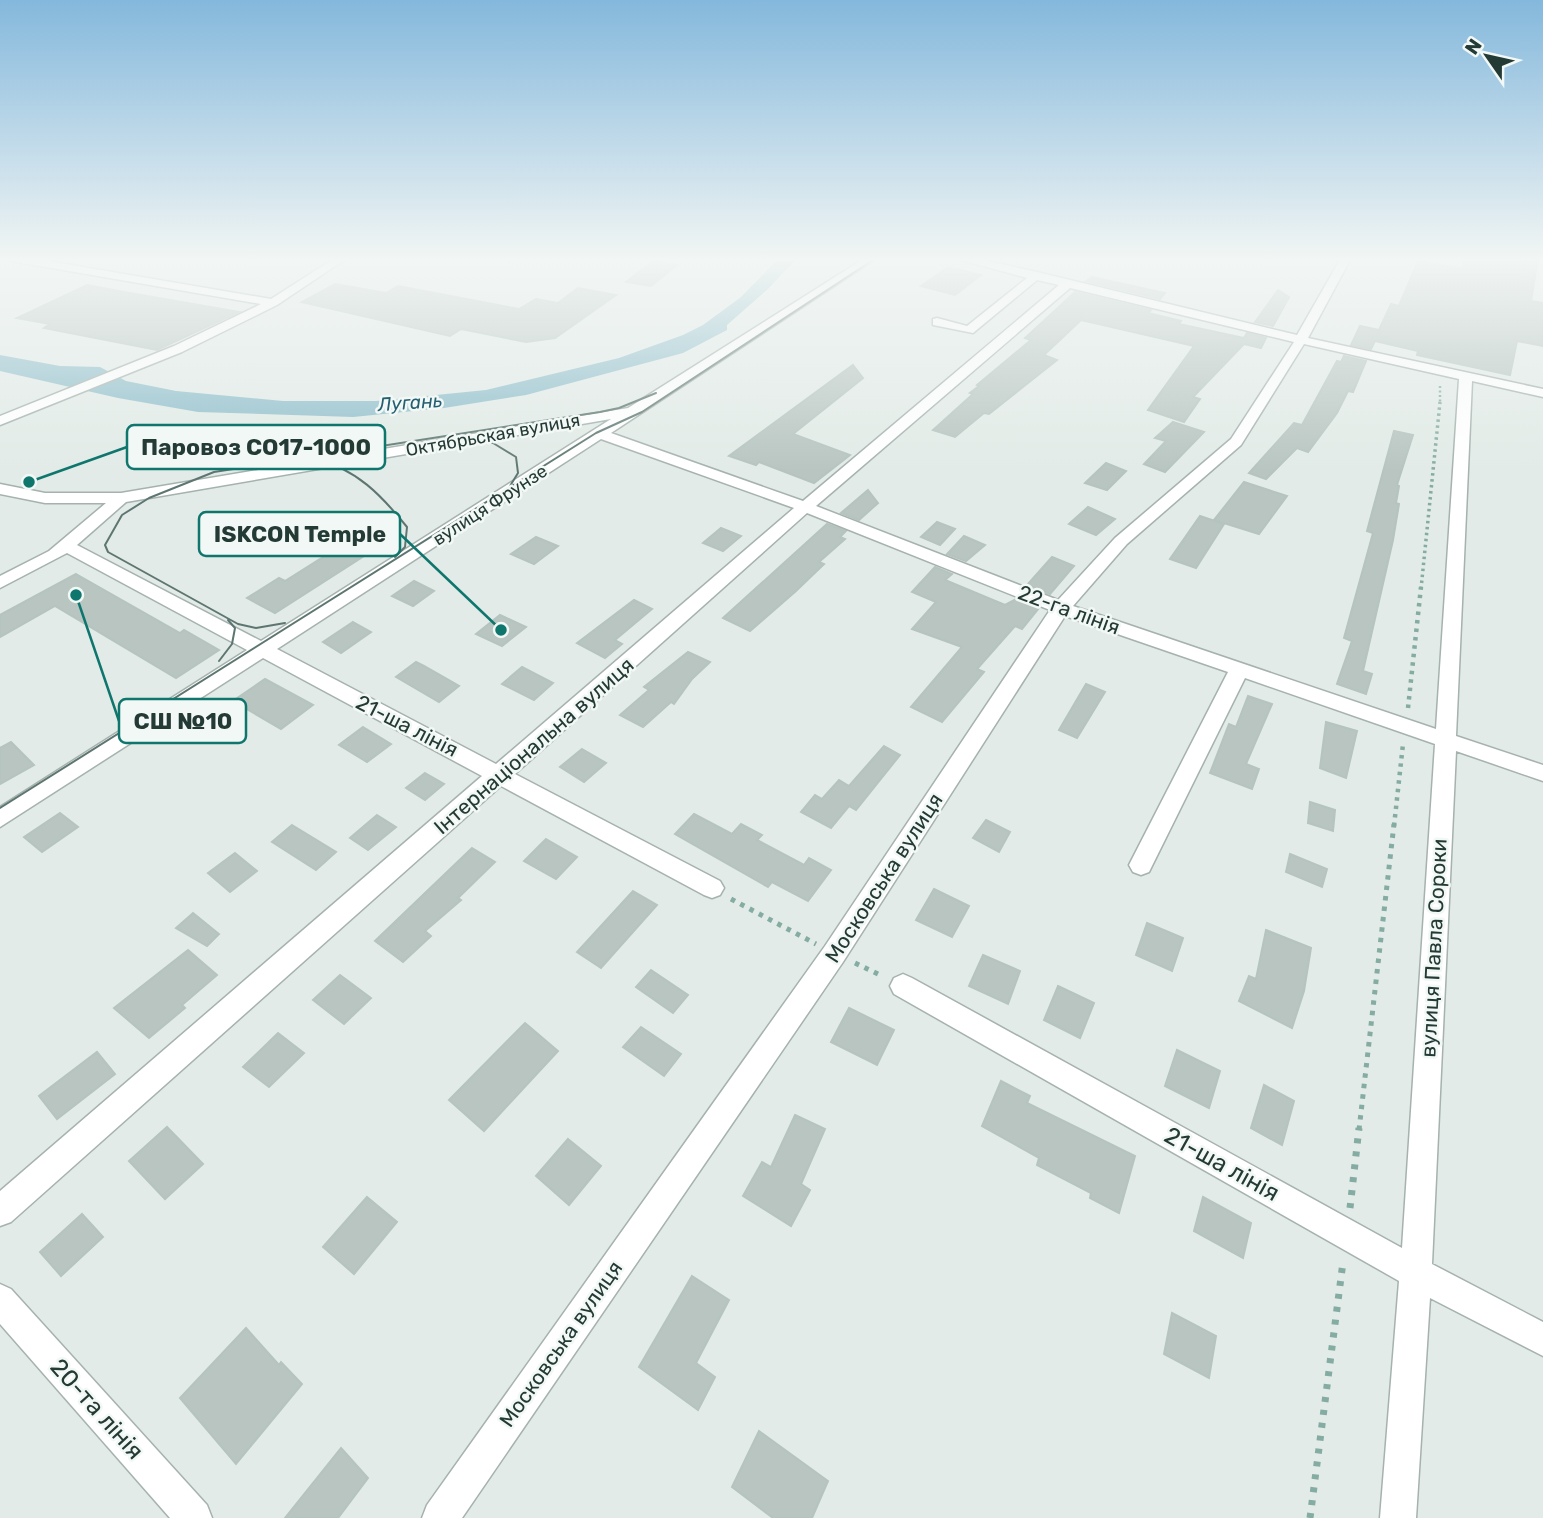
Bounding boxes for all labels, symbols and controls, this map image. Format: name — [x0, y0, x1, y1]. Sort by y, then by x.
north arrow — [1452, 21, 1522, 91]
text: N — [1460, 35, 1487, 59]
water label: Лугань — [376, 389, 443, 416]
street label: Октябрьская вулиця — [404, 409, 582, 461]
callout: Паровоз СО17-1000 — [127, 425, 385, 469]
text: Паровоз СО17-1000 — [141, 433, 371, 461]
street label: вулиця Фрунзе — [429, 460, 551, 550]
callout: ISKCON Temple — [199, 512, 400, 556]
text: ISKCON Temple — [214, 520, 386, 548]
street label: 22-га лінія — [1015, 580, 1124, 640]
street label: Інтернаціональна вулиця — [429, 652, 639, 839]
street label: 21-ша лінія — [352, 689, 462, 762]
callout: СШ №10 — [119, 699, 246, 743]
text: СШ №10 — [134, 707, 232, 735]
street label: Московська вулиця — [819, 788, 948, 967]
street label: вулиця Павла Сороки — [1415, 838, 1452, 1058]
street label: 21-ша лінія — [1160, 1121, 1284, 1207]
street label: Московська вулиця — [494, 1256, 627, 1432]
street label: 20-та лінія — [45, 1353, 149, 1465]

